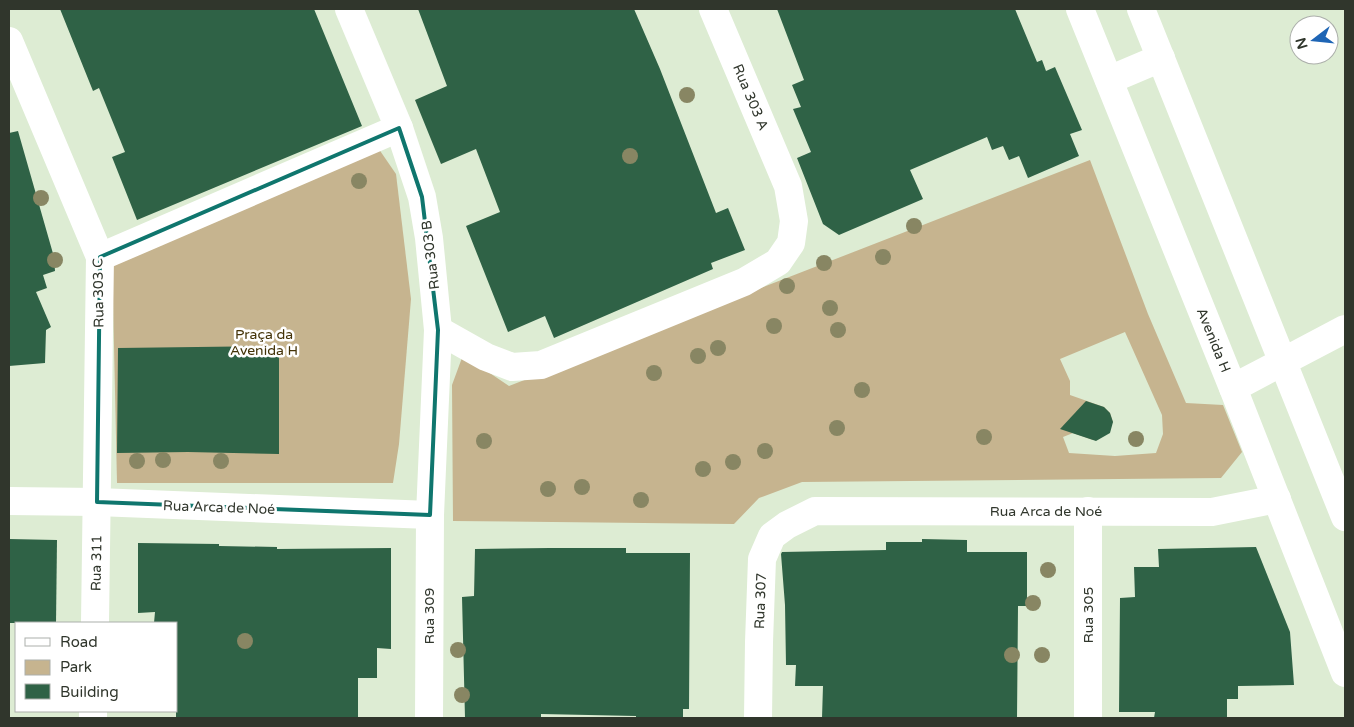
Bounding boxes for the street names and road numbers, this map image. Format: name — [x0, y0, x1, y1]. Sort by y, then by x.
street label: Rua 303 A — [729, 61, 772, 133]
street label: Rua 303 B — [418, 219, 443, 291]
street label: Rua 303 C — [89, 258, 108, 328]
street label: Avenida H — [1193, 305, 1234, 375]
street label: Rua Arca de Noé — [163, 497, 275, 518]
street label: Rua Arca de Noé — [990, 503, 1102, 520]
street label: Rua 311 — [88, 535, 105, 591]
street label: Rua 307 — [751, 573, 770, 629]
street label: Rua 305 — [1080, 587, 1097, 643]
street label: Rua 309 — [421, 588, 438, 644]

